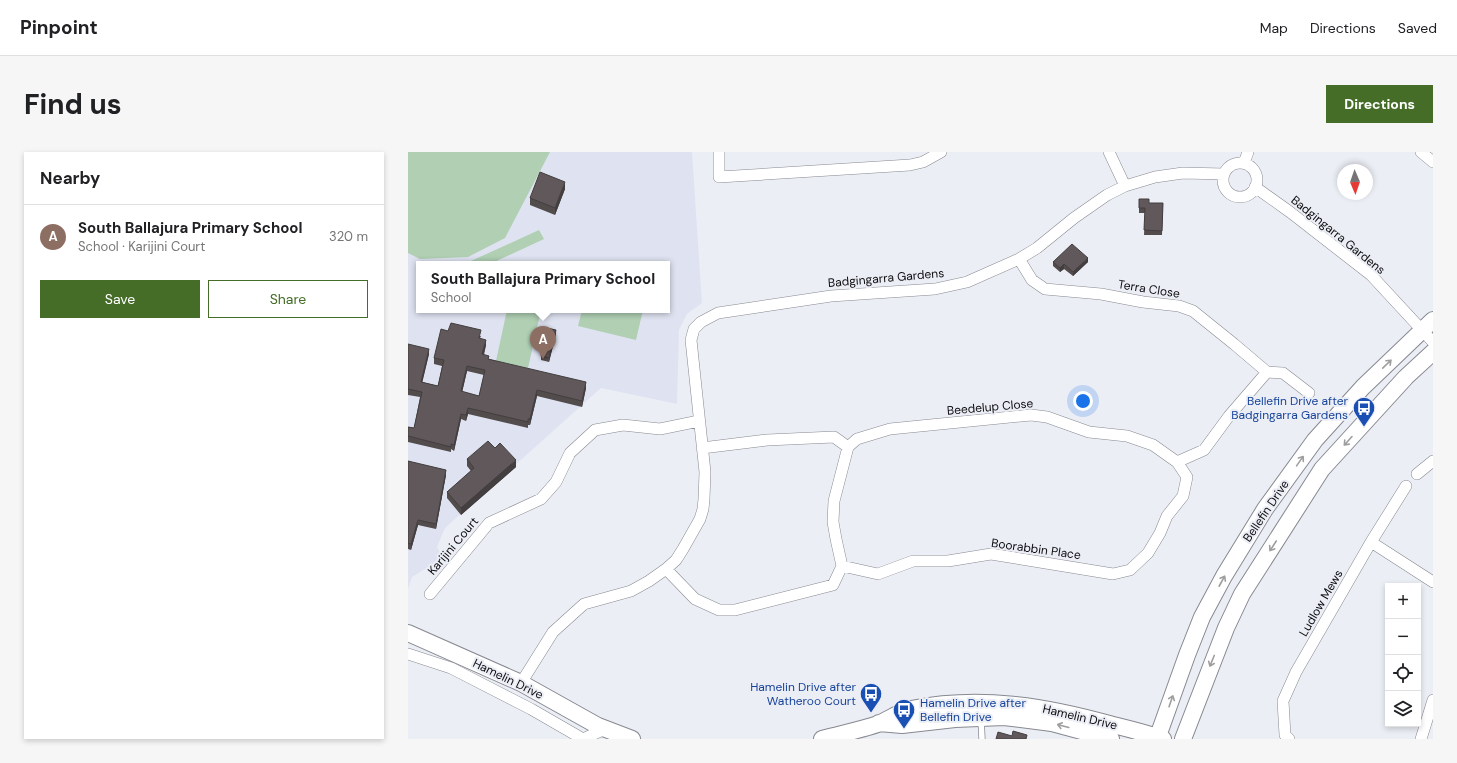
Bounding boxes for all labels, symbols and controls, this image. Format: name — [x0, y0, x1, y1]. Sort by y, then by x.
text: Pinpoint — [20, 15, 98, 40]
text: Map — [1260, 19, 1288, 37]
text: Directions — [1310, 19, 1376, 37]
text: Saved — [1398, 19, 1437, 37]
button: Directions — [1326, 85, 1433, 123]
text: Find us — [24, 86, 122, 123]
north arrow — [1337, 164, 1373, 200]
text: Nearby — [40, 167, 100, 189]
street label: Badgingarra Gardens — [1288, 192, 1388, 278]
text: South Ballajura Primary School — [78, 218, 303, 238]
text: A — [48, 228, 58, 245]
text: 320 m — [329, 228, 368, 245]
text: School · Karijini Court — [78, 238, 205, 255]
popup — [416, 261, 670, 313]
street label: Badgingarra Gardens — [827, 265, 945, 291]
text: South Ballajura Primary School — [431, 269, 655, 289]
street label: Terra Close — [1117, 276, 1181, 302]
button: Save — [40, 280, 200, 318]
button: Share — [208, 280, 368, 318]
text: School — [431, 289, 472, 306]
pin: A — [530, 326, 556, 359]
one-way arrow — [1382, 359, 1392, 369]
your location — [1073, 391, 1093, 411]
place label: Bellefin Drive after Badgingarra Gardens — [1231, 393, 1349, 423]
street label: Beedelup Close — [946, 395, 1034, 419]
bus stop icon: Bellefin Drive after Badgingarra Gardens — [1351, 395, 1377, 428]
one-way arrow — [1344, 435, 1353, 446]
one-way arrow — [1296, 456, 1304, 467]
street label: Bellefin Drive — [1239, 477, 1293, 545]
street label: Karijini Court — [424, 513, 482, 578]
street label: Boorabbin Place — [990, 535, 1082, 563]
one-way arrow — [1269, 540, 1277, 551]
street label: Ludlow Mews — [1295, 567, 1347, 639]
one-way arrow — [1218, 575, 1226, 587]
map controls — [1385, 583, 1421, 727]
button: + — [1385, 583, 1421, 619]
button: − — [1385, 619, 1421, 655]
one-way arrow — [1208, 654, 1216, 666]
street label: Hamelin Drive — [470, 655, 546, 703]
button: locate — [1385, 655, 1421, 691]
place label: Hamelin Drive after Watheroo Court — [750, 679, 857, 709]
bus stop icon: Hamelin Drive after Watheroo Court — [858, 681, 884, 714]
button: layers — [1385, 691, 1421, 727]
one-way arrow — [1168, 694, 1175, 707]
place label: Hamelin Drive after Bellefin Drive — [920, 695, 1026, 725]
bus stop icon: Hamelin Drive after Bellefin Drive — [891, 697, 917, 730]
street label: Hamelin Drive — [1041, 701, 1119, 733]
one-way arrow — [1057, 721, 1070, 729]

